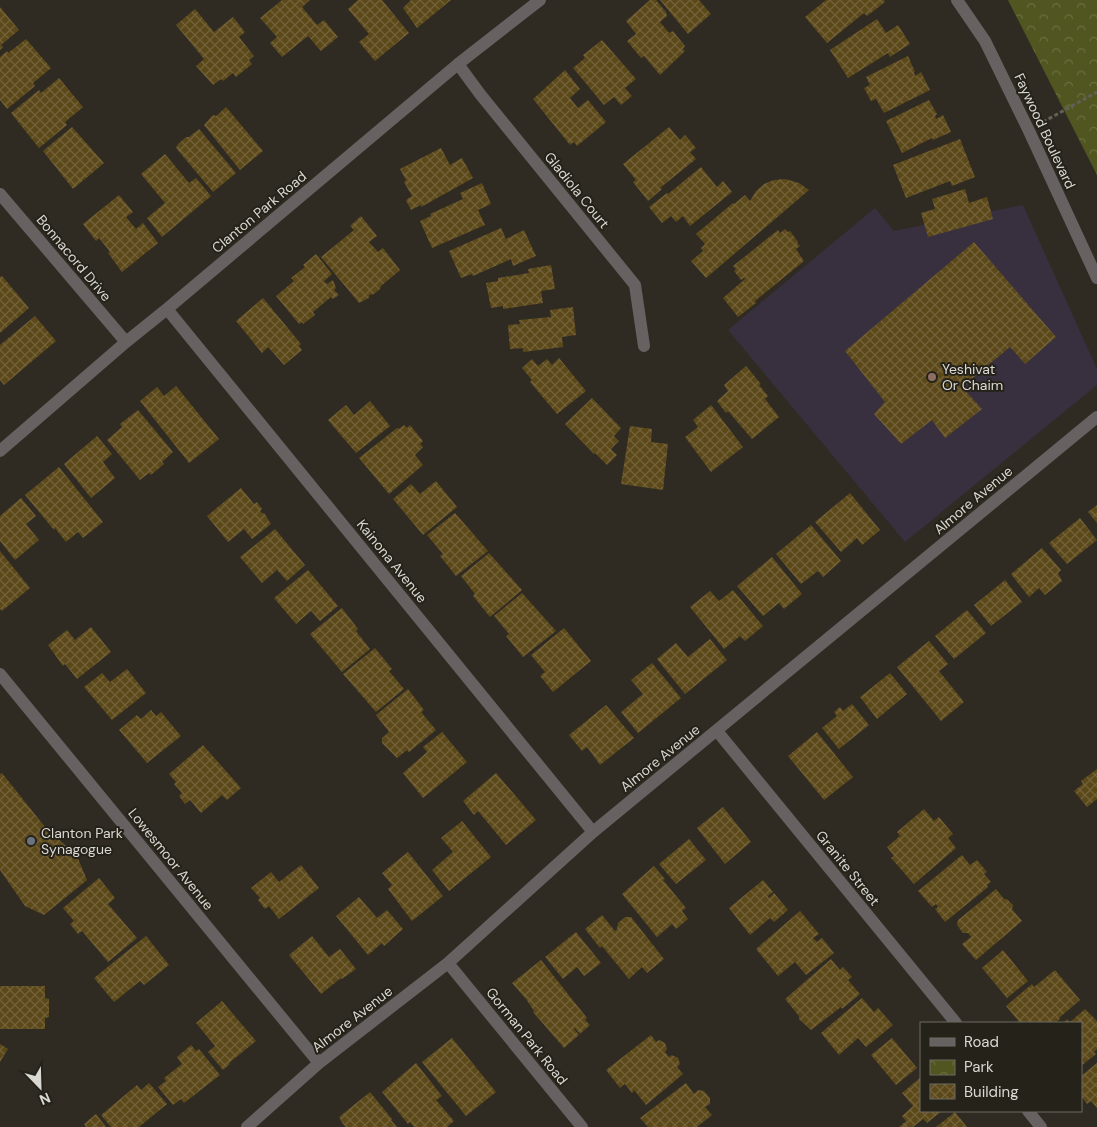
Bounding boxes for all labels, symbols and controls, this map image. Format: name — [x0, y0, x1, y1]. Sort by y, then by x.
street label: Faywood Boulevard — [1010, 70, 1080, 192]
street label: Gladiola Court — [541, 148, 613, 232]
street label: Clanton Park Road — [208, 167, 310, 257]
street label: Bonnacord Drive — [33, 211, 115, 305]
place label: Yeshivat Or Chaim — [942, 360, 1003, 394]
marker: Yeshivat Or Chaim — [926, 371, 938, 383]
street label: Almore Avenue — [930, 462, 1016, 538]
street label: Kainona Avenue — [353, 516, 431, 606]
street label: Almore Avenue — [617, 720, 704, 796]
street label: Lowesmoor Avenue — [124, 804, 218, 914]
place label: Clanton Park Synagogue — [41, 824, 123, 858]
street label: Granite Street — [812, 827, 884, 909]
marker: Clanton Park Synagogue — [25, 835, 37, 847]
street label: Almore Avenue — [308, 982, 396, 1056]
street label: Gorman Park Road — [482, 984, 572, 1088]
legend — [920, 1022, 1082, 1112]
text: Road — [964, 1032, 999, 1052]
text: Park — [964, 1057, 994, 1077]
north arrow — [15, 1062, 65, 1112]
text: Building — [964, 1082, 1019, 1102]
text: N — [37, 1089, 53, 1109]

